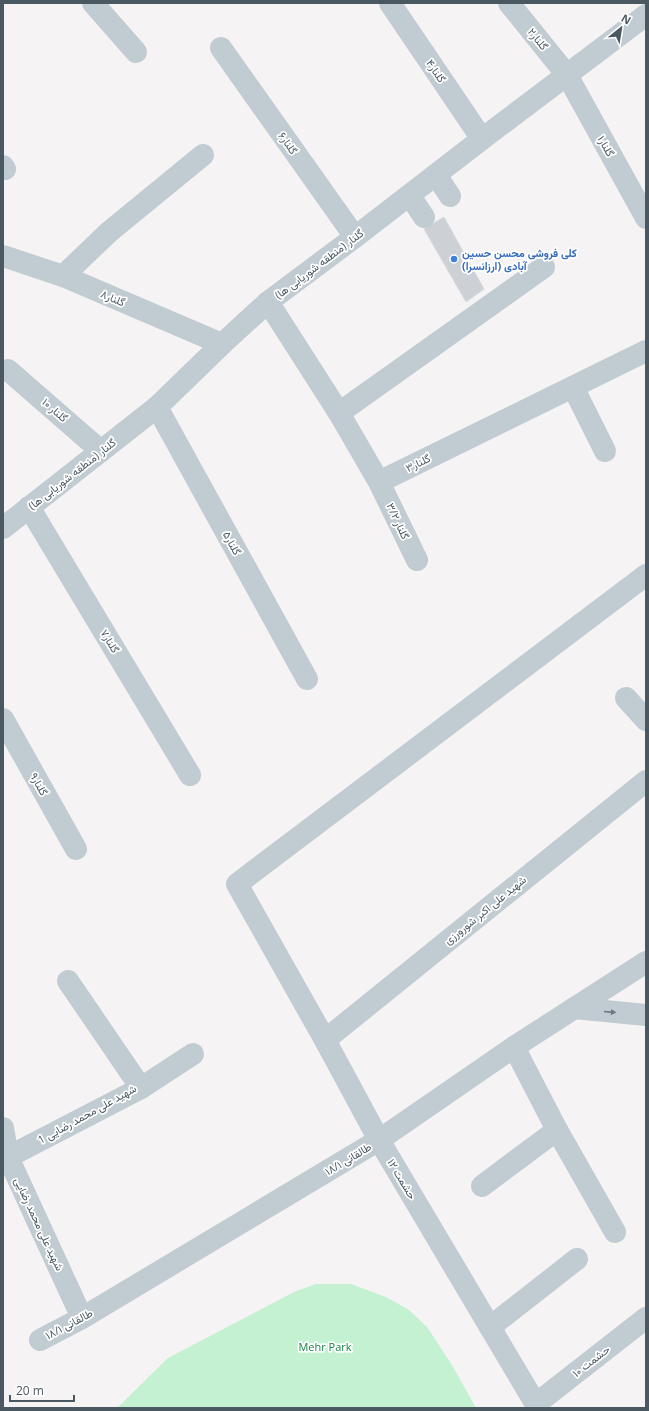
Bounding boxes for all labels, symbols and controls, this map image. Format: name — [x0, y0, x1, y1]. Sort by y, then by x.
north arrow — [601, 8, 641, 48]
text: N — [619, 10, 634, 28]
street label: گلنار۲ — [525, 24, 552, 53]
street label: گلنار۴ — [423, 56, 450, 85]
street label: گلنار۶ — [275, 129, 302, 157]
street label: گلنار۱ — [595, 133, 618, 159]
street label: گلنار (منطقه شوریابی ها) — [271, 225, 366, 302]
place label: کلی فروشی محسن حسین آبادی (ارزانسرا) — [462, 245, 577, 273]
marker: کلی فروشی محسن حسین آبادی (ارزانسرا) — [449, 254, 459, 264]
street label: گلنار۸ — [99, 286, 128, 309]
street label: گلنار ۱۰ — [39, 394, 71, 425]
street label: گلنار (منطقه شوریابی ها) — [25, 435, 119, 513]
street label: گلنار۳ — [403, 450, 433, 475]
street label: گلنار ۳/۲ — [383, 500, 413, 542]
street label: گلنار۵ — [220, 528, 245, 558]
street label: گلنار۷ — [98, 626, 123, 656]
street label: گلنار۹ — [27, 770, 52, 798]
street label: شهید علی اکبر شورورزی — [440, 872, 529, 947]
one-way arrow — [604, 1008, 616, 1015]
street label: شهید علی محمد رضایی 1 — [35, 1080, 139, 1147]
street label: طالقانی ۱۸/۱ — [322, 1139, 374, 1178]
street label: حشمت ۱۲ — [384, 1156, 420, 1202]
street label: شهید علی محمد رضایی — [11, 1175, 68, 1273]
street label: طالقانی ۱۸/۱ — [42, 1305, 95, 1342]
park label: Mehr Park — [298, 1339, 352, 1354]
street label: حشمت ۱۰ — [569, 1341, 613, 1380]
scale bar — [10, 1377, 74, 1403]
text: 20 m — [16, 1382, 44, 1399]

